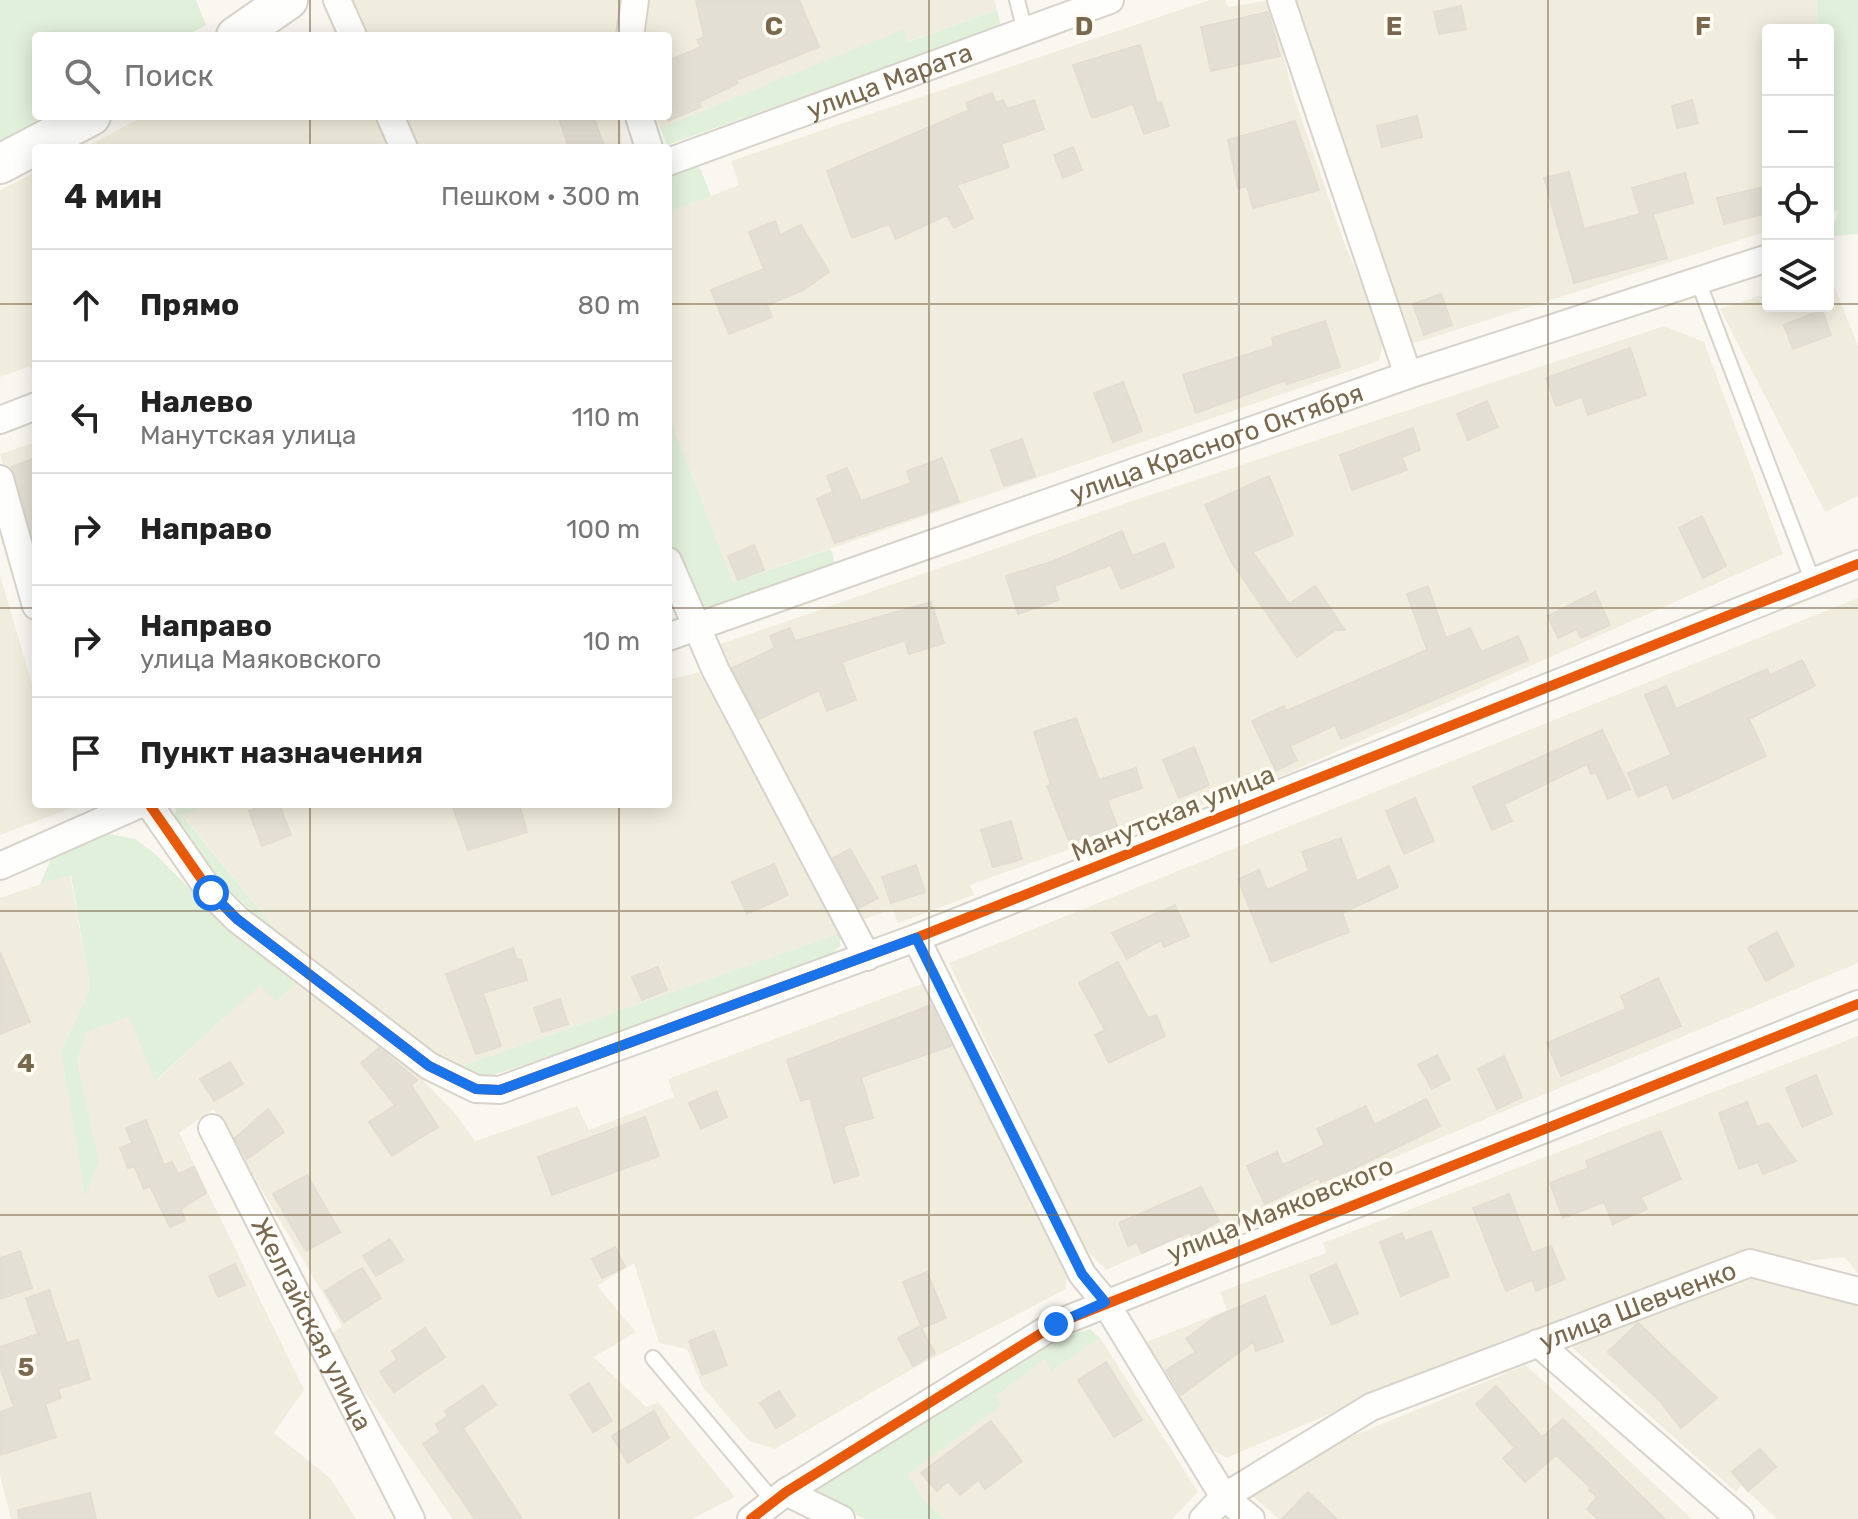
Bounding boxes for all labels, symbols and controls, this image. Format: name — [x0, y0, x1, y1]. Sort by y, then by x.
text: C — [765, 11, 783, 42]
text: D — [1075, 11, 1093, 42]
text: E — [1386, 11, 1402, 42]
text: F — [1695, 11, 1711, 42]
map controls — [1762, 24, 1834, 312]
button: + — [1762, 24, 1834, 96]
search box — [32, 32, 672, 120]
street label: улица Марата — [803, 37, 977, 126]
icon: search — [60, 54, 104, 98]
text: Поиск — [124, 58, 214, 94]
button: − — [1762, 96, 1834, 168]
button: locate — [1762, 168, 1834, 240]
text: 4 мин — [64, 176, 162, 217]
text: Пешком · 300 m — [441, 181, 640, 212]
button: layers — [1762, 240, 1834, 312]
icon: ahead — [64, 283, 108, 327]
text: Прямо — [140, 287, 239, 323]
text: 80 m — [577, 290, 640, 321]
street label: улица Красного Октября — [1066, 377, 1368, 509]
text: Налево — [140, 384, 253, 420]
icon: left — [64, 395, 108, 439]
text: 110 m — [572, 402, 640, 433]
text: Манутская улица — [140, 420, 356, 451]
icon: right — [64, 507, 108, 551]
text: Направо — [140, 511, 272, 547]
text: 100 m — [566, 514, 640, 545]
text: Направо — [140, 608, 272, 644]
icon: right — [64, 619, 108, 663]
text: 10 m — [583, 626, 640, 657]
text: улица Маяковского — [140, 644, 382, 675]
icon: arrive — [64, 731, 108, 775]
text: Пункт назначения — [140, 735, 423, 771]
street label: Манутская улица — [1067, 759, 1279, 868]
route start — [193, 875, 229, 911]
text: 4 — [17, 1048, 35, 1079]
street label: улица Маяковского — [1162, 1150, 1398, 1269]
street label: Желгайская улица — [244, 1213, 378, 1436]
street label: улица Шевченко — [1535, 1255, 1741, 1358]
route end — [1038, 1306, 1074, 1342]
text: 5 — [18, 1352, 34, 1383]

